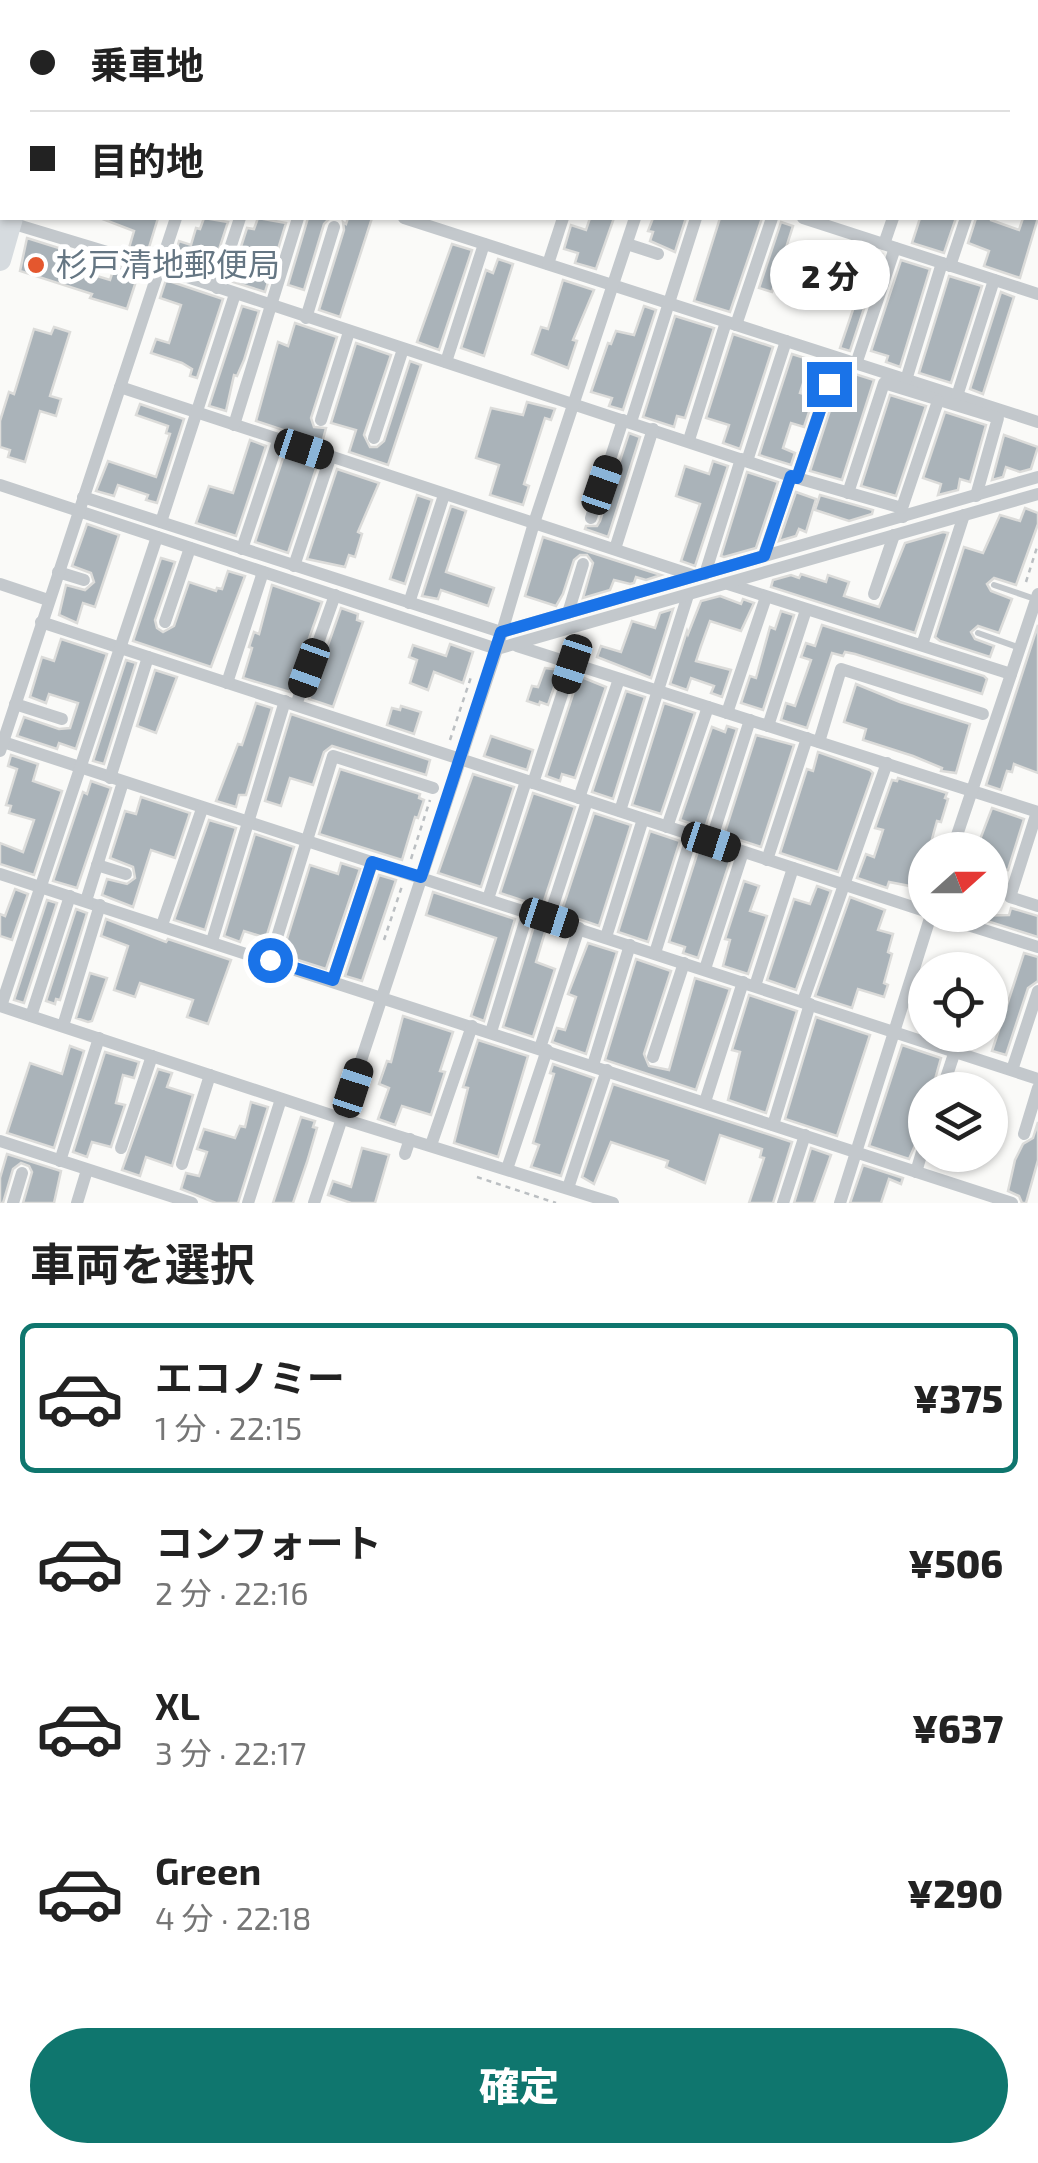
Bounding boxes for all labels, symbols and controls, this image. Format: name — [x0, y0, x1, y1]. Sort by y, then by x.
text: 乗車地 — [90, 41, 204, 87]
text: 目的地 — [90, 137, 204, 183]
callout: 2 分 — [769, 239, 889, 309]
place label: 杉戸清地郵便局 — [56, 244, 280, 282]
marker: 杉戸清地郵便局 — [25, 254, 47, 276]
text: 2 分 — [801, 256, 859, 294]
route end — [807, 362, 852, 407]
car — [271, 425, 337, 473]
car — [578, 452, 626, 518]
car — [548, 631, 596, 697]
car — [285, 635, 333, 701]
car — [678, 818, 744, 866]
north arrow — [908, 832, 1008, 932]
map controls — [908, 832, 1008, 1172]
car — [516, 894, 582, 942]
route start — [248, 938, 293, 983]
button: locate — [908, 952, 1008, 1052]
car — [329, 1055, 377, 1121]
button: layers — [908, 1072, 1008, 1172]
text: 車両を選択 — [30, 1236, 255, 1290]
icon: car — [35, 1353, 125, 1443]
text: エコノミー — [155, 1354, 345, 1400]
text: ¥375 — [913, 1375, 1003, 1421]
text: 1 分 · 22:15 — [155, 1408, 302, 1446]
icon: car — [35, 1518, 125, 1608]
text: コンフォート — [155, 1519, 382, 1565]
text: ¥506 — [908, 1540, 1003, 1586]
text: 2 分 · 22:16 — [155, 1573, 309, 1611]
text: XL — [155, 1682, 200, 1728]
icon: car — [35, 1683, 125, 1773]
text: ¥637 — [912, 1705, 1003, 1751]
text: 3 分 · 22:17 — [155, 1733, 306, 1771]
text: Green — [155, 1847, 261, 1893]
icon: car — [35, 1848, 125, 1938]
text: ¥290 — [907, 1870, 1003, 1916]
text: 4 分 · 22:18 — [155, 1898, 311, 1936]
button: 確定 — [30, 2028, 1008, 2143]

